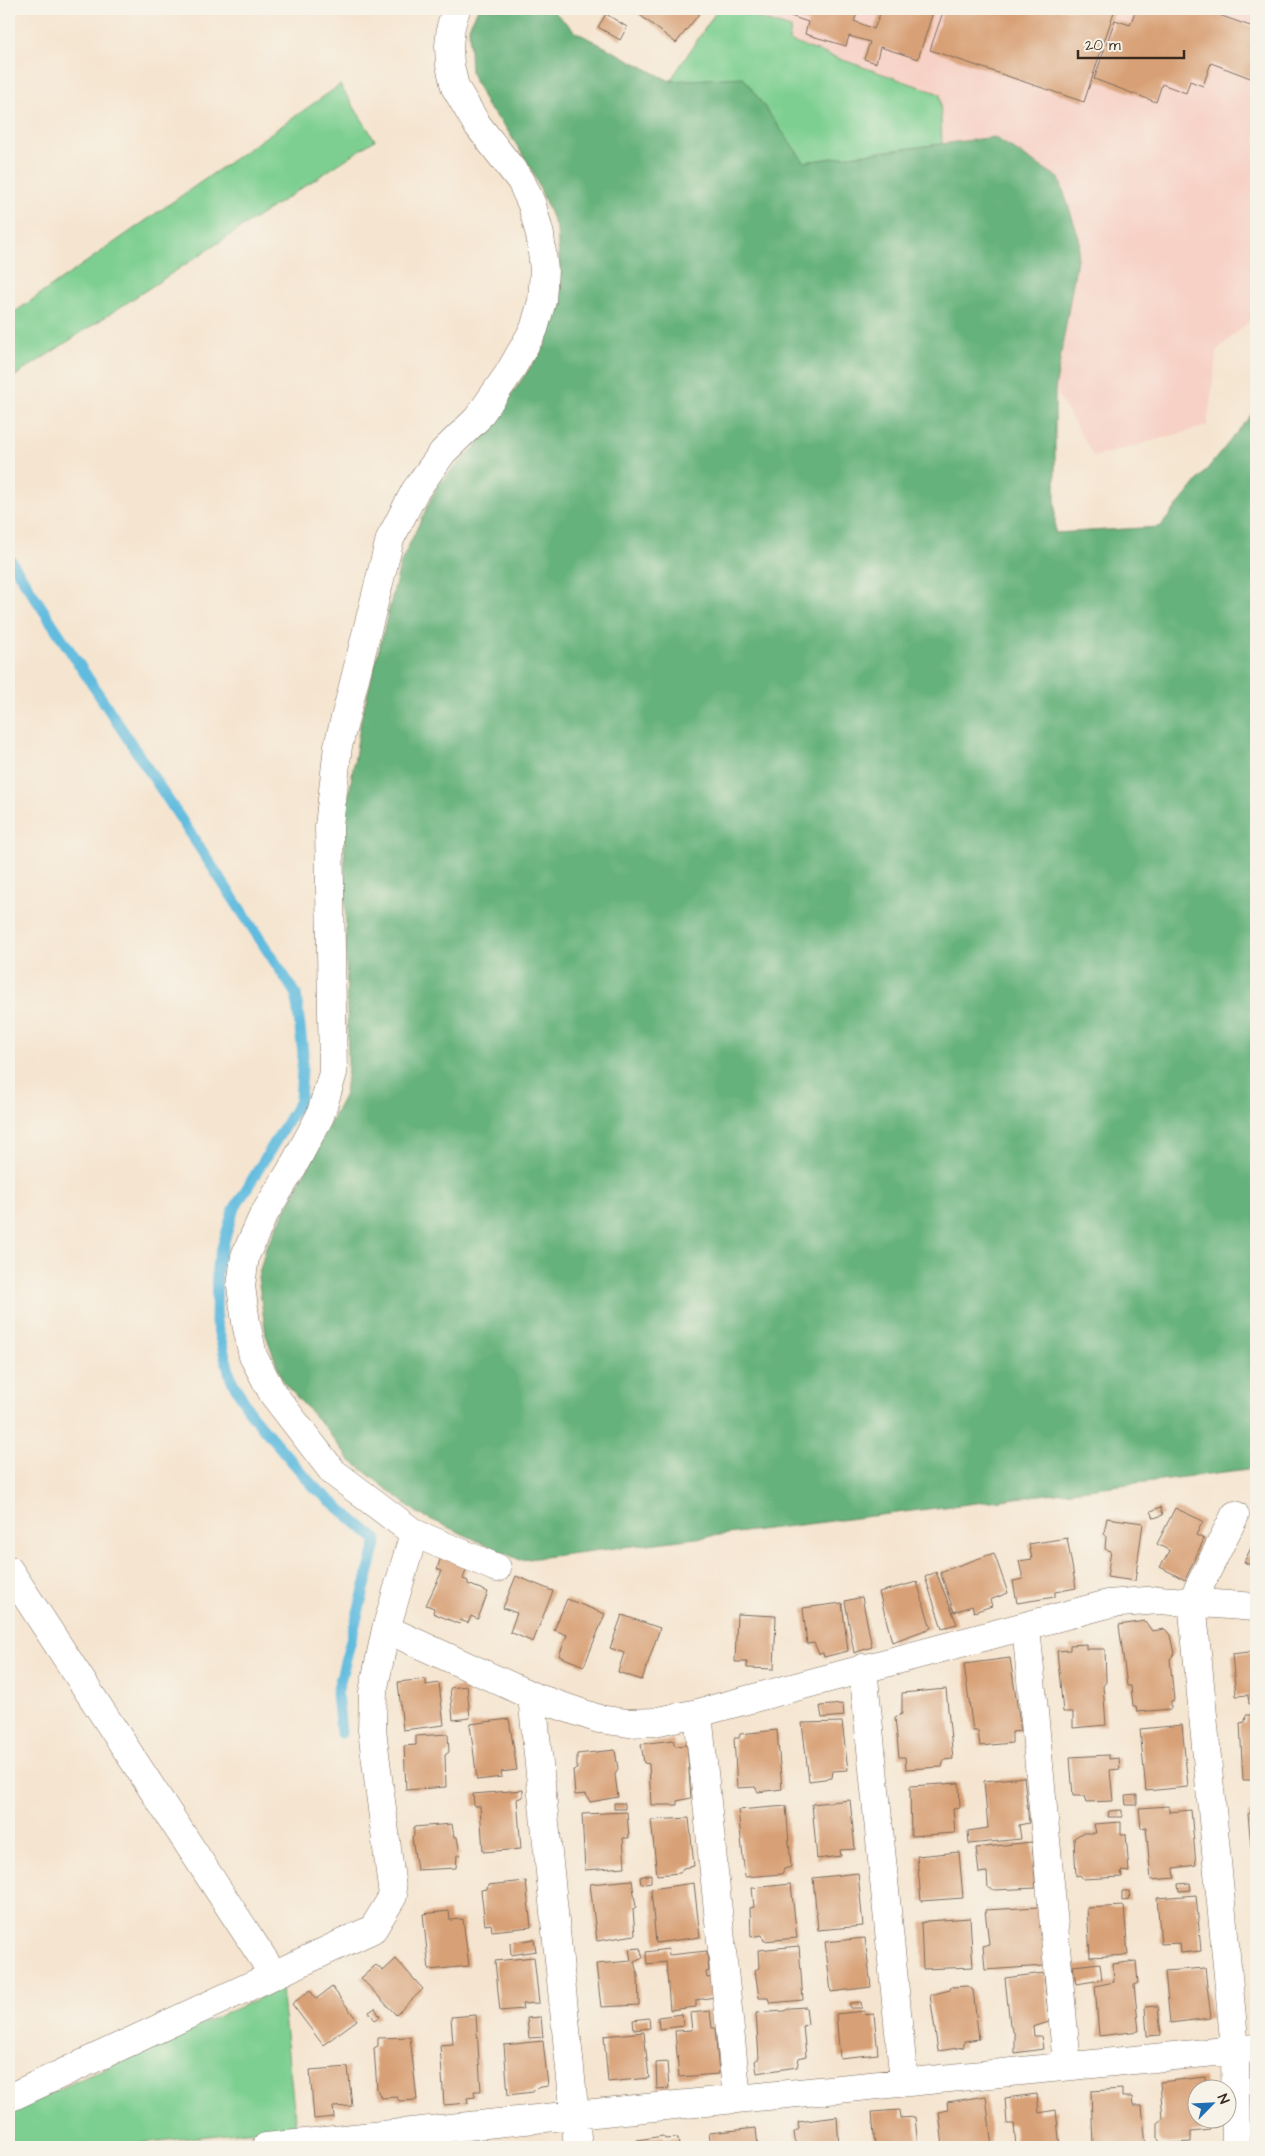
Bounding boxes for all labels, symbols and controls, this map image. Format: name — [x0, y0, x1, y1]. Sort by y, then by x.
scale bar — [1078, 28, 1184, 60]
text: 20 m — [1085, 35, 1121, 56]
north arrow — [1188, 2078, 1238, 2128]
text: N — [1212, 2091, 1234, 2107]

